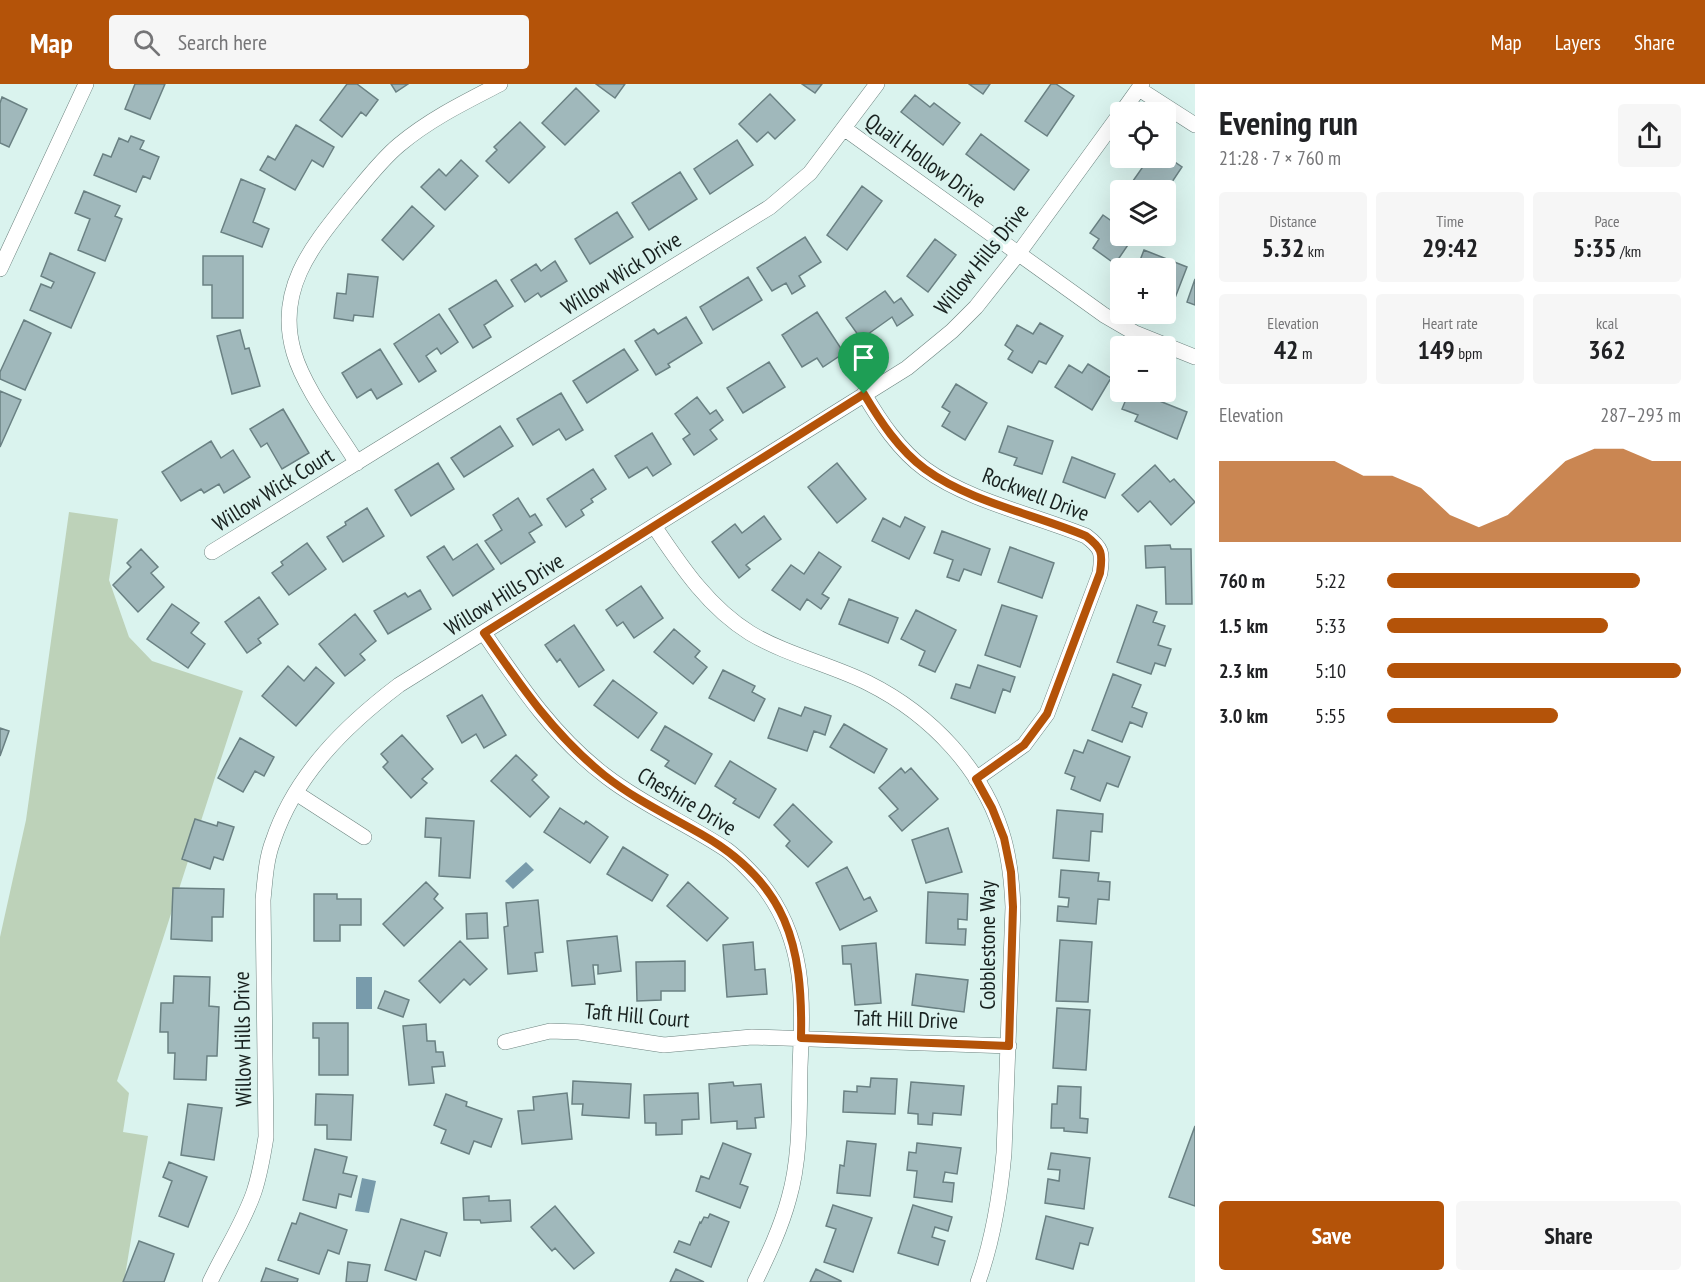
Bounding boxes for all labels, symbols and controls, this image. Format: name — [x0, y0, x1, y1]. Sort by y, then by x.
search box — [109, 15, 529, 69]
text: Map — [30, 24, 73, 61]
icon: search — [130, 26, 163, 59]
text: Search here — [178, 28, 267, 56]
text: Map — [1491, 29, 1522, 56]
text: Layers — [1555, 29, 1601, 56]
text: Share — [1634, 29, 1675, 56]
text: Evening run — [1219, 101, 1358, 144]
map controls — [1110, 102, 1176, 402]
button: locate — [1110, 102, 1176, 168]
button: share — [1618, 104, 1681, 167]
street label: Quail Hollow Drive — [860, 107, 992, 213]
text: 21:28 · 7 × 760 m — [1219, 145, 1341, 171]
button: layers — [1110, 180, 1176, 246]
street label: Willow Hills Drive — [928, 198, 1034, 320]
text: Distance — [1269, 211, 1317, 231]
text: Time — [1436, 211, 1464, 231]
text: Pace — [1594, 211, 1620, 231]
street label: Willow Wick Drive — [556, 225, 686, 321]
text: 5.32 — [1262, 231, 1304, 264]
text: 29:42 — [1422, 231, 1478, 264]
text: 5:35 — [1573, 231, 1617, 264]
text: km — [1304, 241, 1324, 261]
text: /km — [1617, 241, 1641, 261]
button: + — [1110, 258, 1176, 324]
text: Elevation — [1267, 313, 1319, 333]
text: Heart rate — [1422, 313, 1478, 333]
text: kcal — [1596, 313, 1618, 333]
pin — [838, 332, 889, 394]
text: 42 — [1274, 333, 1299, 366]
text: 149 — [1417, 333, 1455, 366]
text: 362 — [1588, 333, 1626, 366]
button: − — [1110, 336, 1176, 402]
icon: arrive — [847, 341, 880, 374]
text: m — [1299, 343, 1312, 363]
text: bpm — [1455, 343, 1483, 363]
text: Elevation — [1219, 402, 1283, 428]
text: 287–293 m — [1600, 402, 1681, 428]
street label: Willow Wick Court — [207, 441, 339, 537]
street label: Rockwell Drive — [979, 461, 1093, 527]
street label: Willow Hills Drive — [439, 546, 569, 642]
text: 760 m — [1219, 568, 1265, 594]
text: 5:22 — [1315, 568, 1346, 594]
text: 1.5 km — [1219, 613, 1268, 639]
text: 5:33 — [1315, 613, 1346, 639]
text: 2.3 km — [1219, 658, 1268, 684]
text: 5:10 — [1315, 658, 1346, 684]
text: 3.0 km — [1219, 703, 1268, 729]
text: 5:55 — [1315, 703, 1346, 729]
street label: Cheshire Drive — [632, 761, 742, 841]
street label: Cobblestone Way — [973, 880, 1001, 1010]
street label: Willow Hills Drive — [227, 971, 257, 1107]
street label: Taft Hill Court — [583, 996, 691, 1034]
street label: Taft Hill Drive — [853, 1003, 959, 1035]
button: Save — [1219, 1201, 1444, 1270]
button: Share — [1456, 1201, 1681, 1270]

